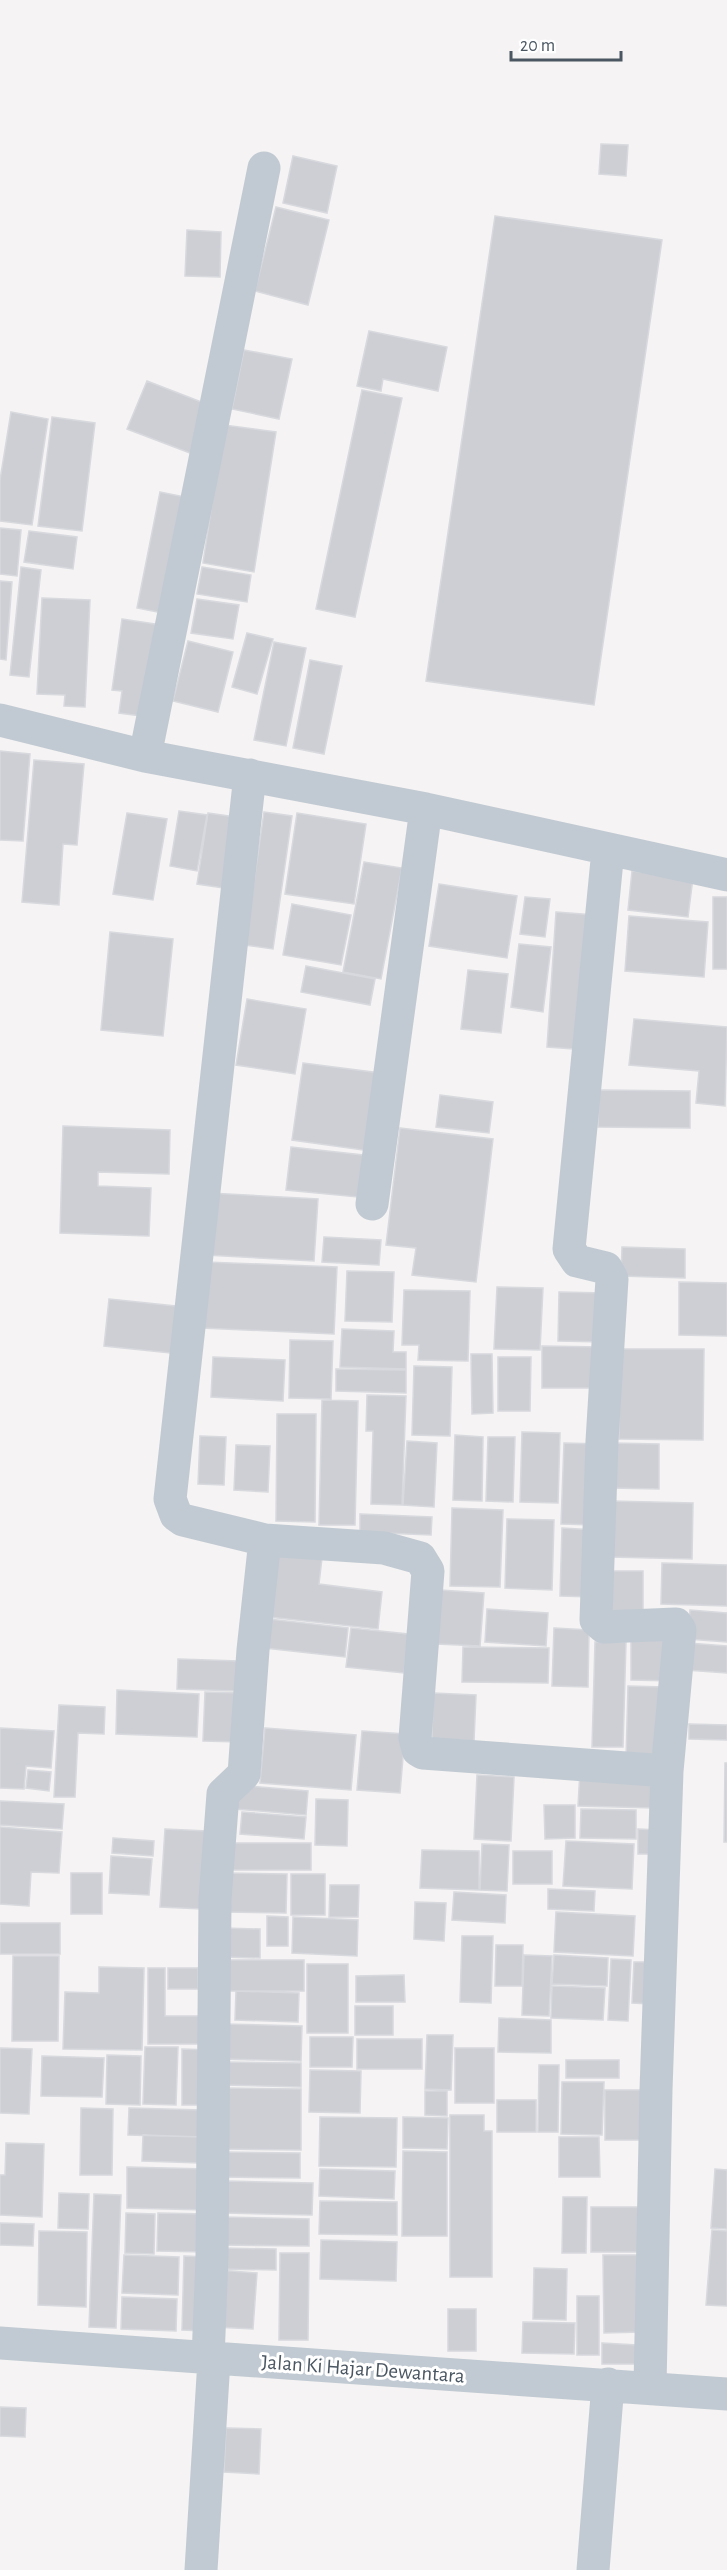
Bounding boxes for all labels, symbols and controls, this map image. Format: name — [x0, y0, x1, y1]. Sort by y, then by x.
scale bar — [511, 24, 620, 62]
text: 20 m — [520, 37, 555, 55]
street label: Jalan Ki Hajar Dewantara — [261, 2351, 466, 2387]

